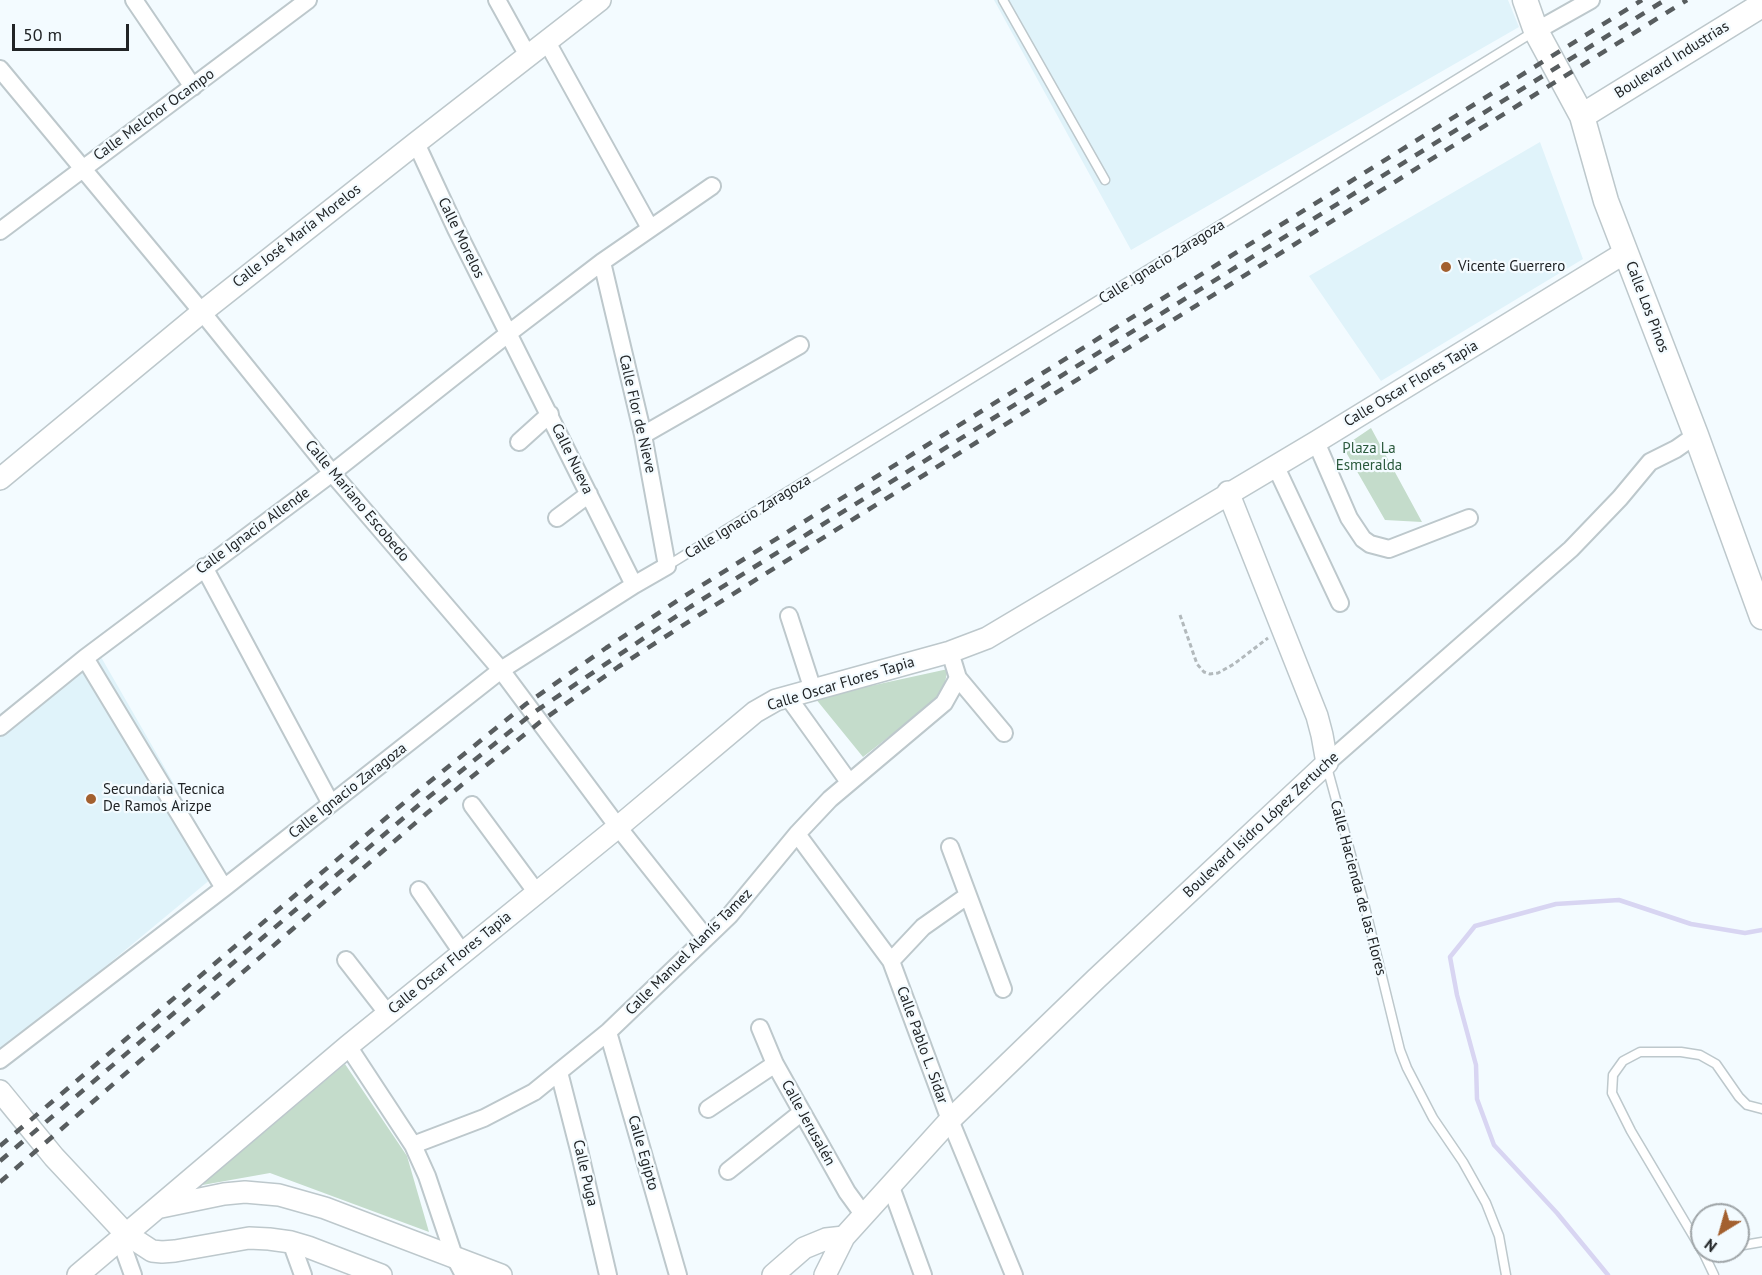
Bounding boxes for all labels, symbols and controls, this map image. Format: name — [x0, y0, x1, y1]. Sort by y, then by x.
scale bar — [15, 12, 132, 50]
street label: Boulevard Industrias — [1612, 18, 1732, 102]
text: 50 m — [23, 23, 62, 46]
street label: Calle Melchor Ocampo — [90, 65, 218, 165]
street label: Calle José María Morelos — [229, 180, 365, 292]
street label: Calle Morelos — [434, 195, 488, 281]
street label: Calle Ignacio Zaragoza — [1096, 216, 1228, 308]
place label: Vicente Guerrero — [1458, 258, 1565, 276]
street label: Calle Los Pinos — [1621, 259, 1673, 355]
marker: Vicente Guerrero — [1439, 260, 1453, 274]
street label: Calle Oscar Flores Tapia — [1341, 337, 1481, 431]
street label: Calle Flor de Nieve — [615, 353, 659, 475]
street label: Calle Nueva — [547, 421, 597, 497]
street label: Calle Mariano Escobedo — [301, 437, 413, 565]
park label: Plaza La Esmeralda — [1336, 440, 1402, 475]
street label: Calle Ignacio Zaragoza — [682, 471, 814, 563]
street label: Calle Ignacio Allende — [193, 484, 313, 578]
street label: Calle Oscar Flores Tapia — [765, 653, 917, 715]
street label: Calle Ignacio Zaragoza — [285, 739, 411, 843]
street label: Boulevard Isidro López Zertuche — [1180, 748, 1342, 902]
place label: Secundaria Tecnica De Ramos Arizpe — [103, 781, 225, 816]
marker: Secundaria Tecnica De Ramos Arizpe — [84, 792, 98, 806]
street label: Calle Hacienda de las Flores — [1326, 798, 1390, 978]
street label: Calle Manuel Alanís Tamez — [622, 885, 756, 1019]
street label: Calle Oscar Flores Tapia — [385, 908, 515, 1018]
street label: Calle Pablo L. Sidar — [892, 984, 952, 1106]
street label: Calle Jerusalén — [777, 1077, 839, 1169]
street label: Calle Egipto — [624, 1113, 662, 1193]
street label: Calle Puga — [569, 1138, 601, 1208]
north arrow — [1690, 1203, 1750, 1263]
text: N — [1700, 1235, 1721, 1257]

